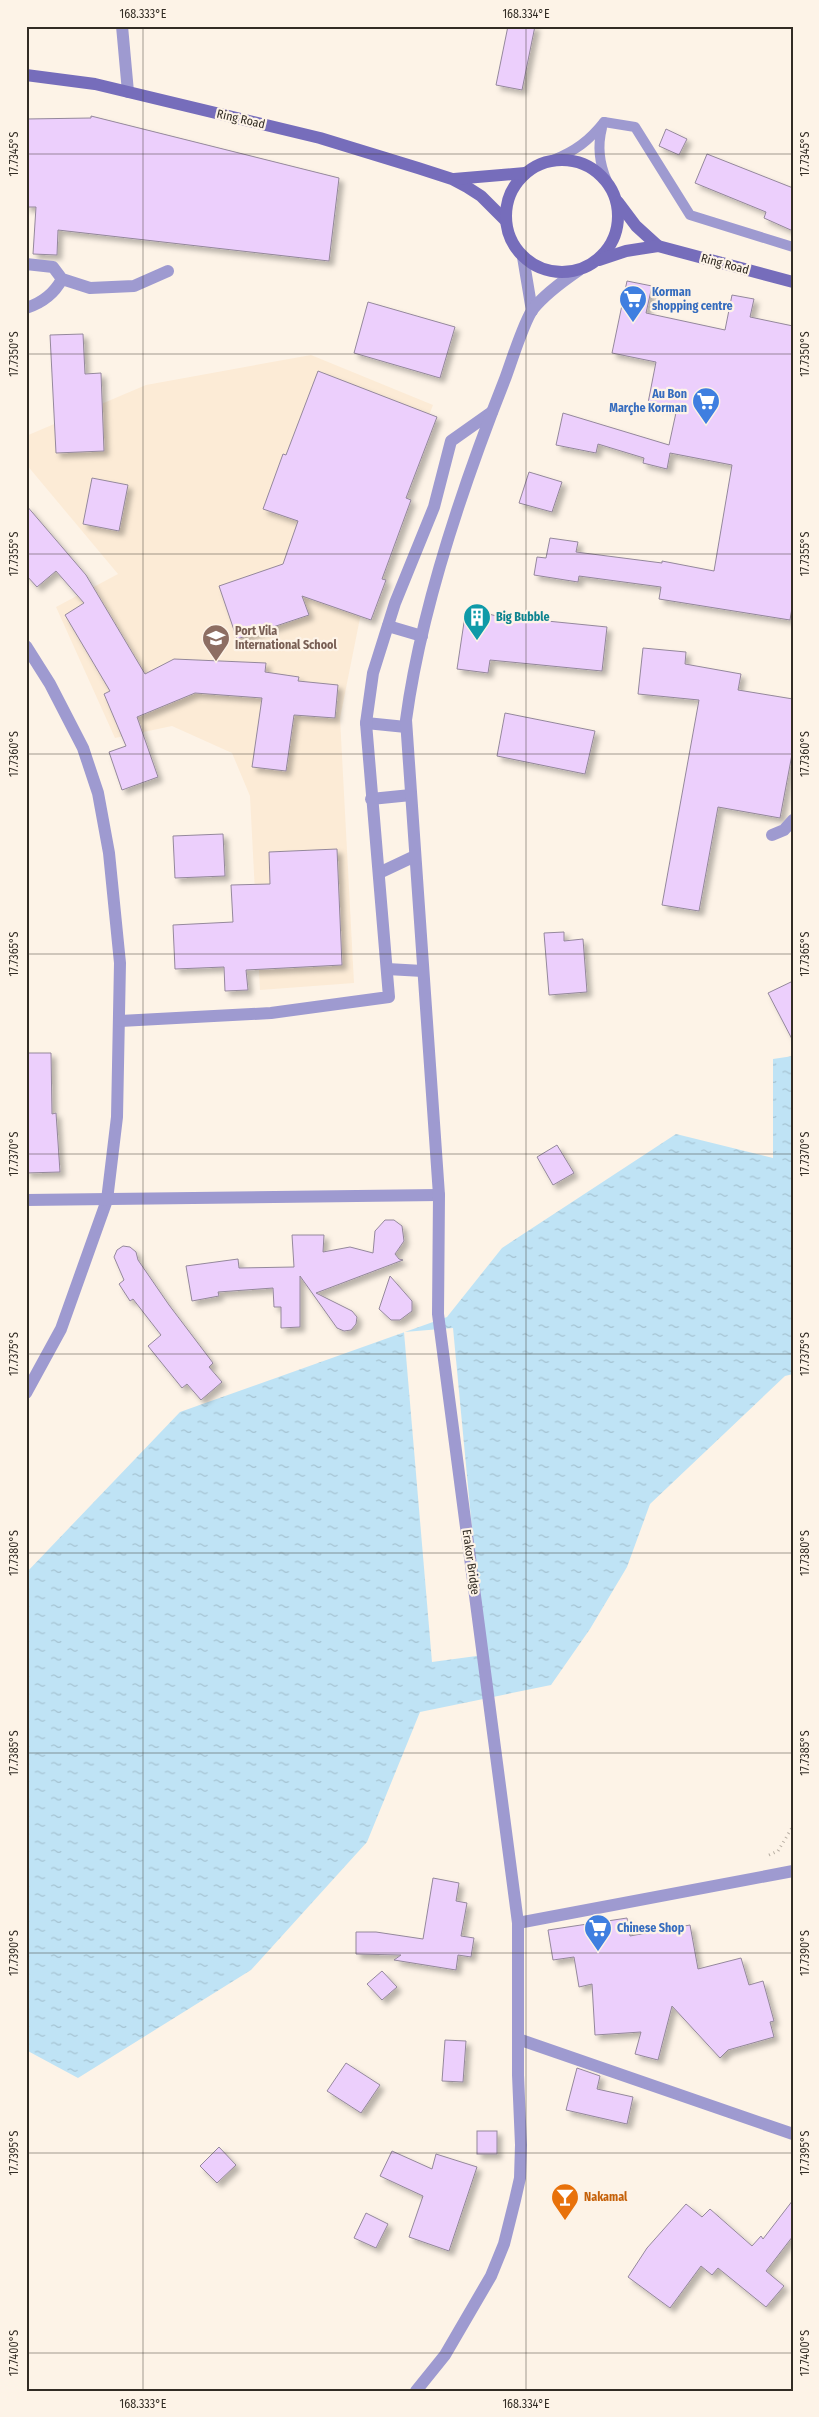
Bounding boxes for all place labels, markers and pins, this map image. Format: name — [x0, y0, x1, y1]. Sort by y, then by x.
supermarket icon: Korman shopping centre — [618, 284, 648, 323]
place label: Korman shopping centre — [652, 285, 733, 313]
supermarket icon: Au Bon Marçhe Korman — [691, 386, 721, 425]
place label: Au Bon Marçhe Korman — [609, 387, 687, 416]
building icon: Big Bubble — [462, 602, 492, 641]
place label: Big Bubble — [496, 610, 550, 624]
school or university icon: Port Vila International School — [201, 623, 231, 662]
place label: Port Vila International School — [235, 624, 337, 652]
supermarket icon: Chinese Shop — [583, 1913, 613, 1952]
place label: Chinese Shop — [617, 1921, 685, 1935]
bar icon: Nakamal — [550, 2182, 580, 2221]
place label: Nakamal — [584, 2190, 628, 2204]

